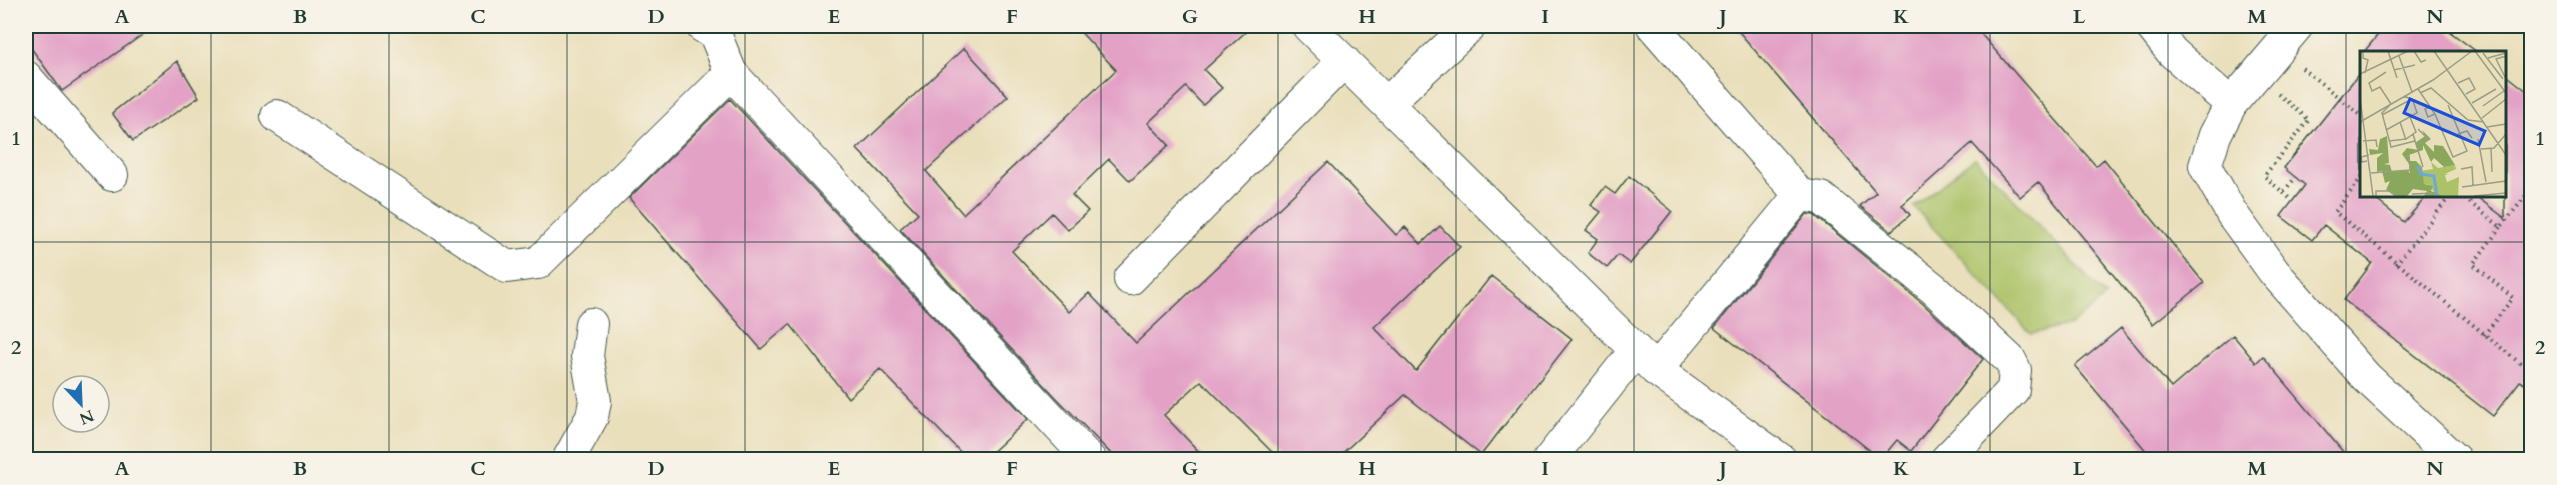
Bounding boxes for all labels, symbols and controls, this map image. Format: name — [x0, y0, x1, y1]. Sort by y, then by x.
text: A — [114, 3, 130, 30]
text: B — [293, 3, 307, 30]
text: C — [470, 3, 486, 30]
text: D — [647, 3, 665, 30]
text: E — [828, 3, 840, 30]
text: F — [1006, 3, 1018, 30]
text: G — [1182, 3, 1198, 30]
text: H — [1358, 3, 1376, 30]
text: I — [1541, 3, 1549, 30]
text: J — [1716, 3, 1727, 30]
text: K — [1893, 3, 1910, 30]
text: L — [2073, 3, 2086, 30]
text: M — [2247, 3, 2267, 30]
text: N — [2426, 3, 2444, 30]
inset map — [2360, 51, 2506, 196]
text: 1 — [11, 125, 21, 152]
text: 1 — [2535, 125, 2545, 152]
text: 2 — [11, 334, 21, 361]
text: 2 — [2535, 334, 2545, 361]
north arrow — [51, 374, 111, 434]
text: N — [76, 404, 97, 430]
text: A — [114, 455, 130, 482]
text: B — [293, 455, 307, 482]
text: C — [470, 455, 486, 482]
text: D — [647, 455, 665, 482]
text: E — [828, 455, 840, 482]
text: F — [1006, 455, 1018, 482]
text: G — [1182, 455, 1198, 482]
text: H — [1358, 455, 1376, 482]
text: I — [1541, 455, 1549, 482]
text: J — [1716, 455, 1727, 482]
text: K — [1893, 455, 1910, 482]
text: L — [2073, 455, 2086, 482]
text: M — [2247, 455, 2267, 482]
text: N — [2426, 455, 2444, 482]

